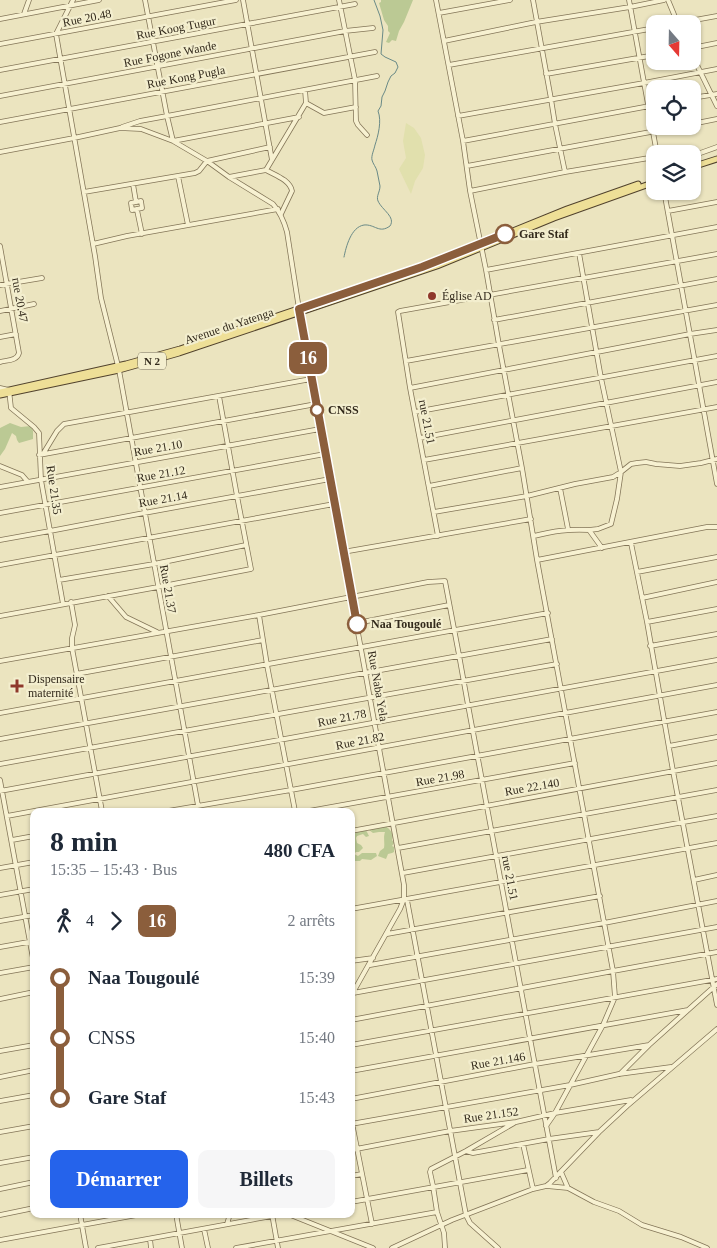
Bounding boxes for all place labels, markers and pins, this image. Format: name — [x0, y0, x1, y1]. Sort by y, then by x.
marker: Gare Staf — [495, 224, 515, 244]
place label: Gare Staf — [519, 227, 569, 241]
place label: Église AD — [442, 289, 492, 303]
marker: Église AD — [426, 290, 438, 302]
marker: CNSS — [310, 403, 324, 417]
place label: CNSS — [328, 403, 359, 417]
marker: Naa Tougoulé — [347, 614, 367, 634]
place label: Naa Tougoulé — [371, 617, 442, 631]
place label: Dispensaire maternité — [28, 672, 85, 700]
marker: Dispensaire maternité — [10, 679, 24, 693]

